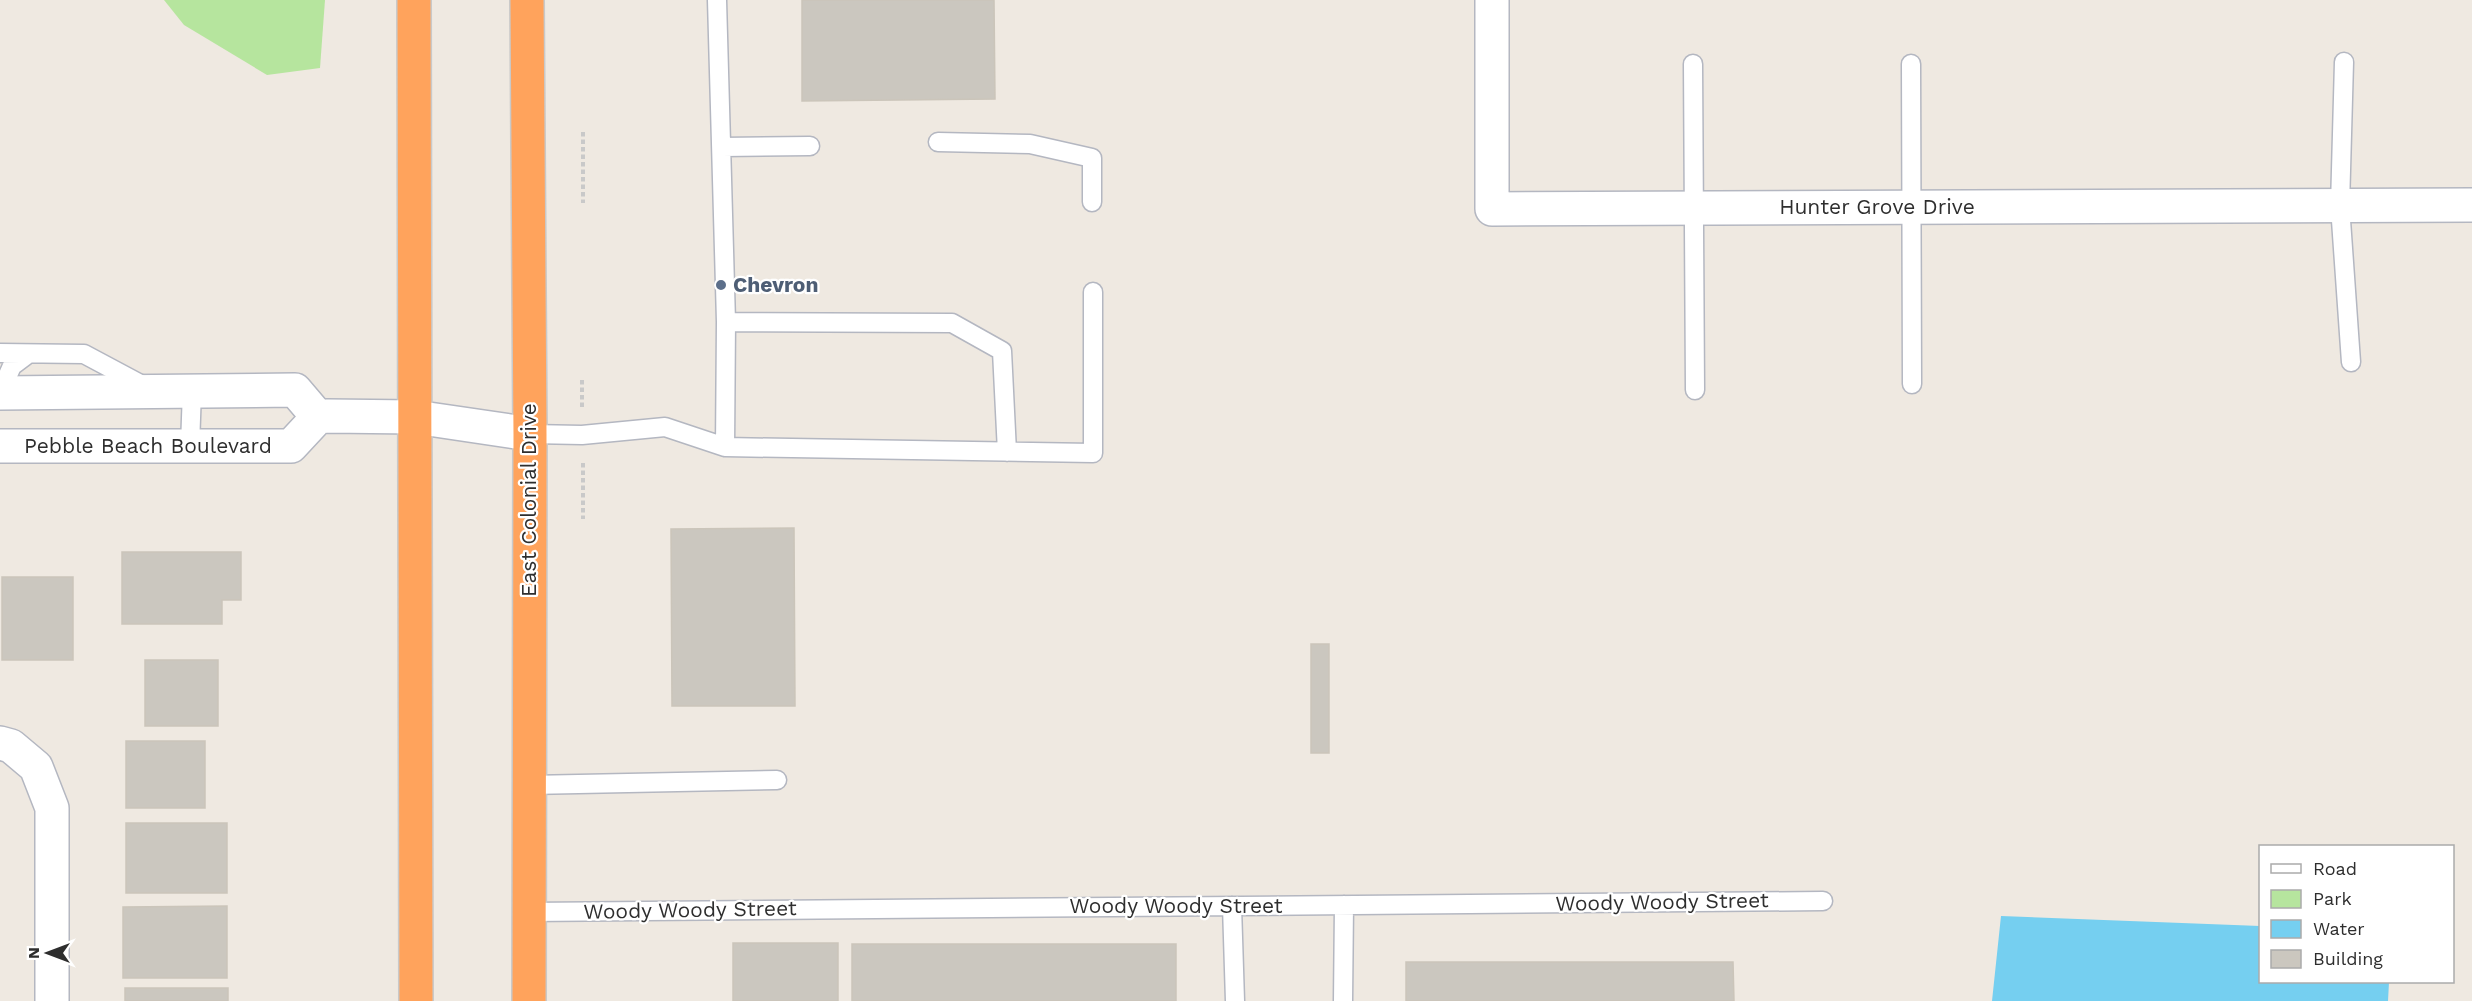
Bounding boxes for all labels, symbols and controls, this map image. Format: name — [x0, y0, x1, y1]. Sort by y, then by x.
street label: Hunter Grove Drive — [1779, 194, 1975, 219]
place label: Chevron — [733, 272, 818, 297]
marker: Chevron — [714, 278, 728, 292]
street label: East Colonial Drive — [516, 403, 541, 597]
street label: Pebble Beach Boulevard — [24, 433, 272, 458]
legend — [2259, 845, 2454, 983]
text: Road — [2313, 858, 2357, 879]
street label: Woody Woody Street — [1555, 887, 1769, 916]
text: Park — [2313, 888, 2352, 909]
street label: Woody Woody Street — [1069, 893, 1283, 918]
street label: Woody Woody Street — [583, 895, 797, 924]
text: Water — [2313, 918, 2365, 939]
north arrow — [18, 923, 78, 983]
text: N — [24, 947, 43, 959]
text: Building — [2313, 948, 2383, 969]

